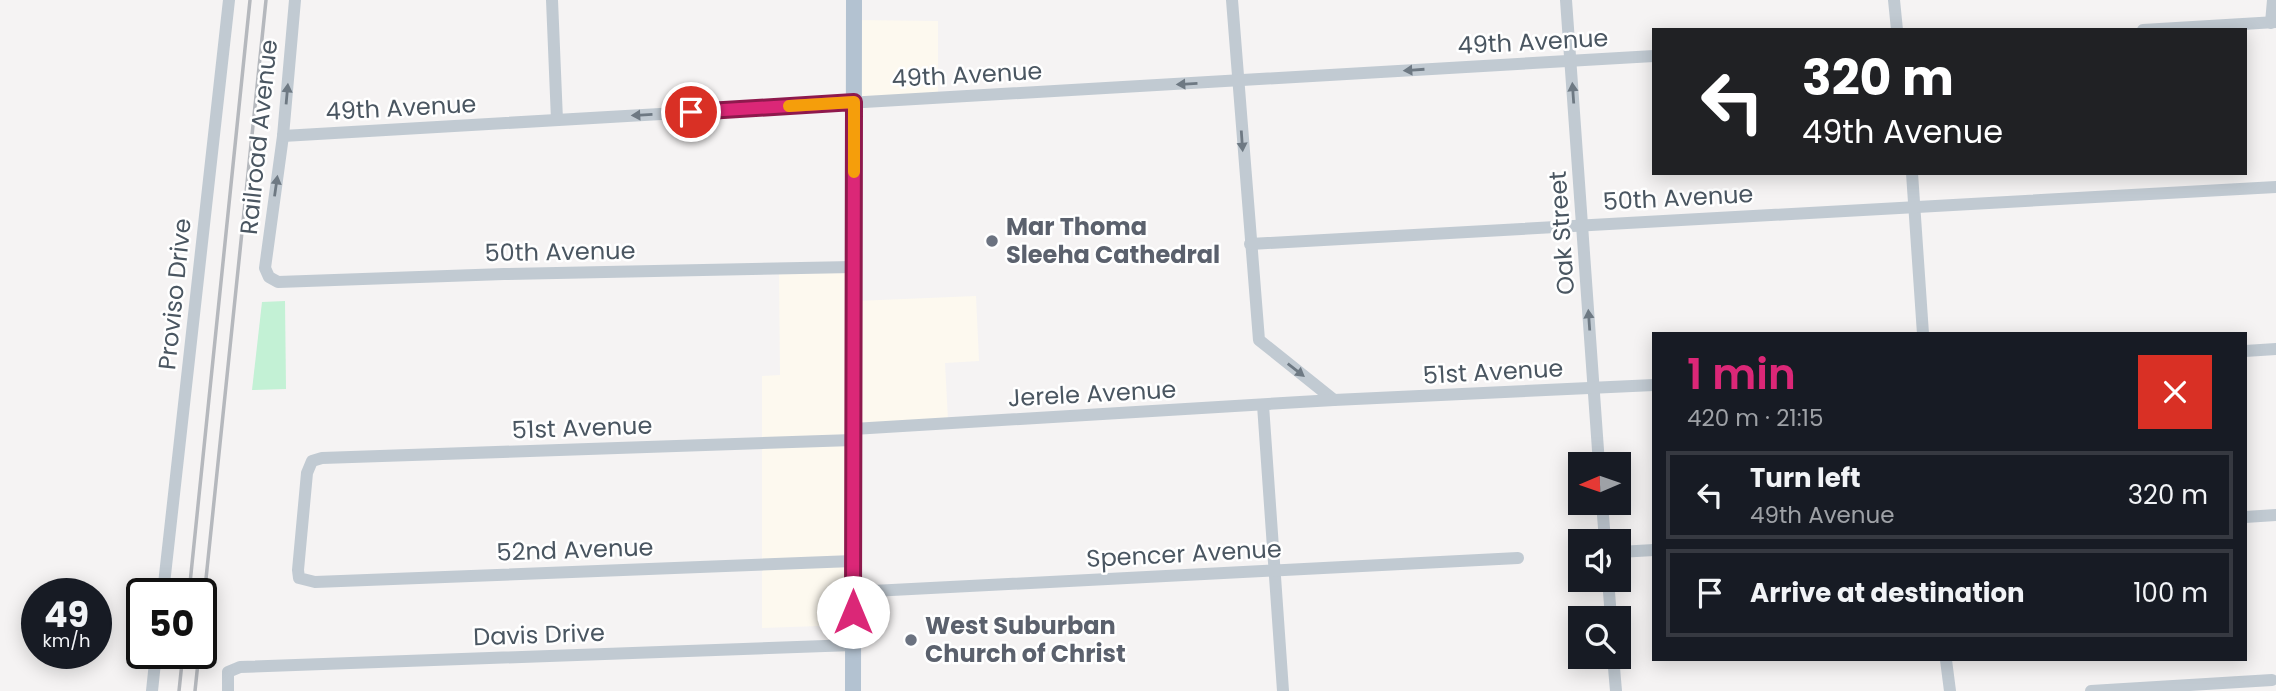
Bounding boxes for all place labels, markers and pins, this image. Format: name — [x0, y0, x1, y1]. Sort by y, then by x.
pin — [661, 82, 721, 142]
place label: Mar Thoma Sleeha Cathedral — [1006, 210, 1220, 271]
marker: Mar Thoma Sleeha Cathedral — [984, 233, 1000, 249]
place label: West Suburban Church of Christ — [925, 609, 1126, 670]
marker: West Suburban Church of Christ — [903, 632, 919, 648]

